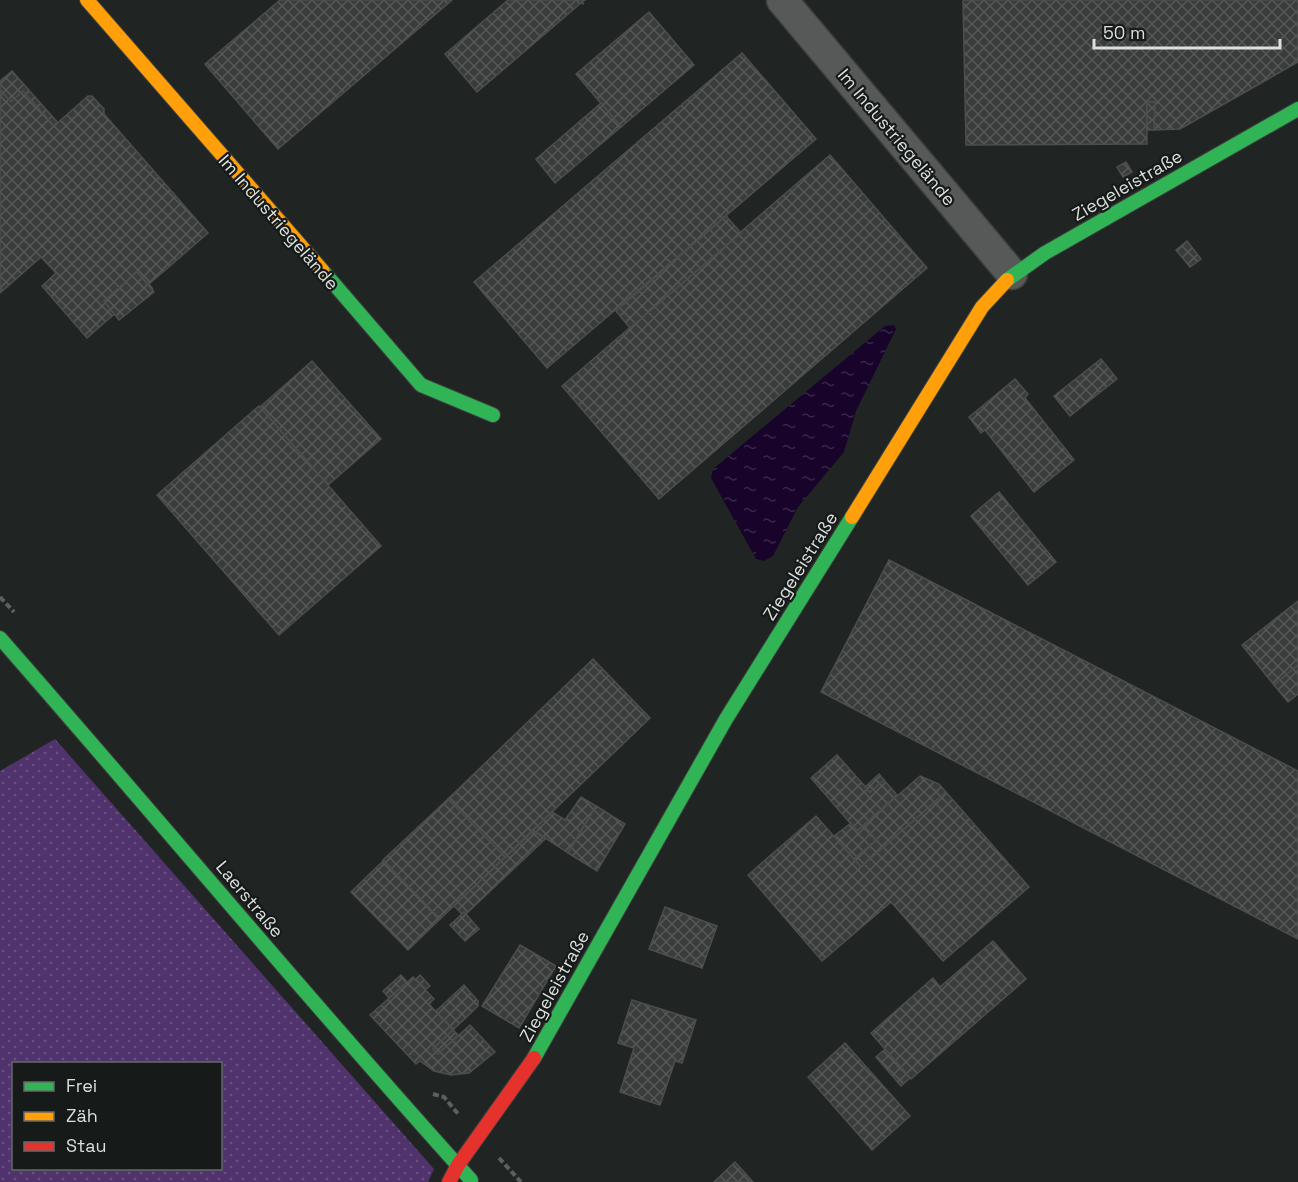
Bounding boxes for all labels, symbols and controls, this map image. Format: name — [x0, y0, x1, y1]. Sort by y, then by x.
scale bar — [1094, 12, 1280, 50]
text: 50 m — [1103, 21, 1145, 44]
street label: Im Industriegelände — [833, 64, 961, 210]
street label: Ziegeleistraße — [1068, 144, 1186, 226]
street label: Im Industriegelände — [214, 149, 344, 295]
street label: Ziegeleistraße — [758, 508, 842, 624]
street label: Laerstraße — [211, 856, 289, 942]
street label: Ziegeleistraße — [514, 926, 594, 1046]
legend — [12, 1062, 222, 1170]
text: Frei — [66, 1074, 97, 1097]
text: Zäh — [66, 1104, 98, 1127]
text: Stau — [66, 1134, 106, 1157]

